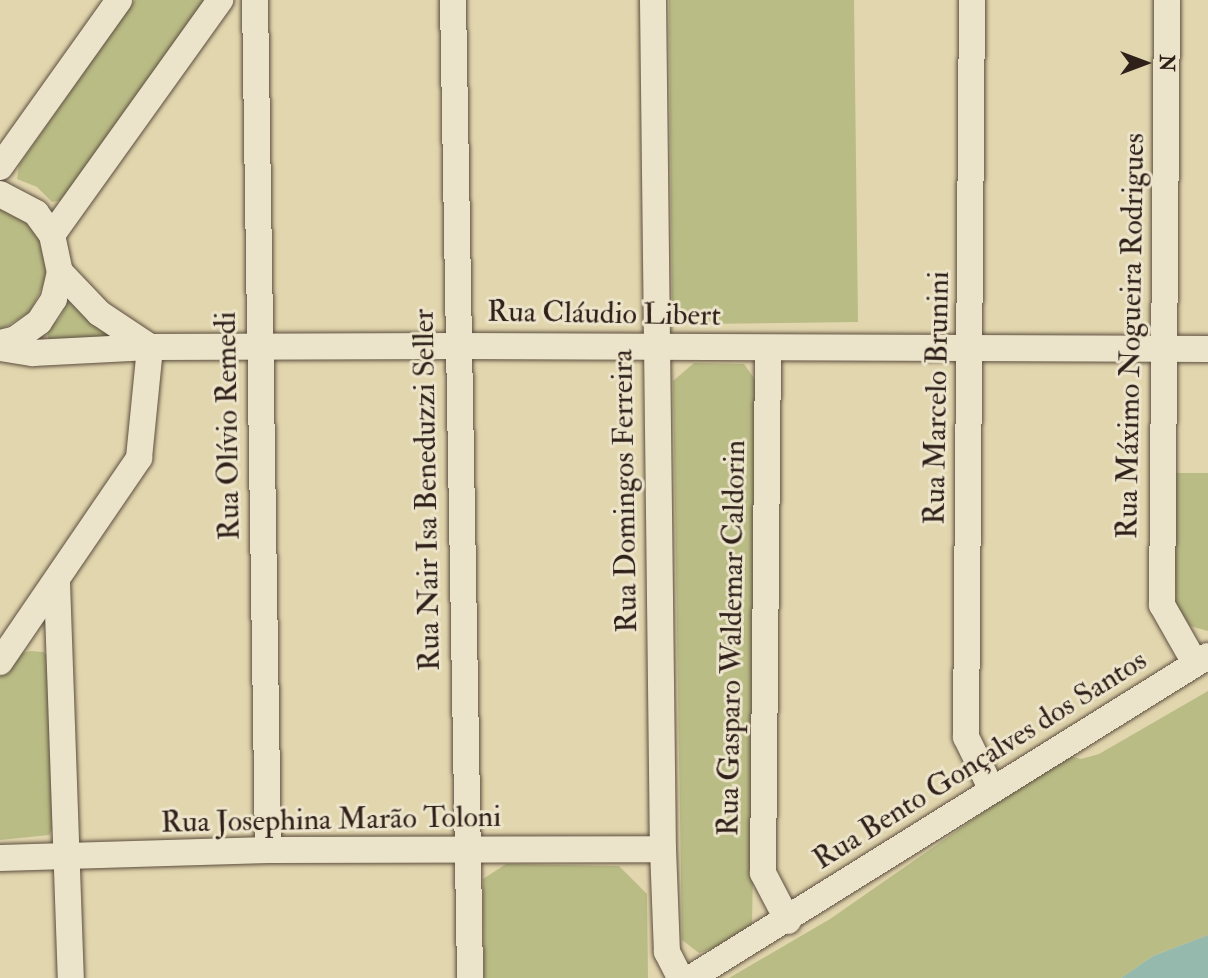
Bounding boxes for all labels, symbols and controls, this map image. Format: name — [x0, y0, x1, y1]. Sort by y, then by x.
north arrow — [1110, 28, 1180, 98]
text: N — [1154, 54, 1178, 72]
street label: Rua Máximo Nogueira Rodrigues — [1109, 133, 1153, 539]
street label: Rua Marcelo Brunini — [917, 271, 957, 525]
street label: Rua Cláudio Libert — [487, 294, 721, 334]
street label: Rua Nair Isa Beneduzzi Seller — [406, 309, 448, 671]
street label: Rua Olívio Remedi — [208, 311, 248, 541]
street label: Rua Domingos Ferreira — [605, 349, 645, 633]
street label: Rua Gasparo Waldemar Caldorin — [711, 440, 753, 836]
street label: Rua Bento Gonçalves dos Santos — [807, 642, 1153, 878]
street label: Rua Josephina Marão Toloni — [160, 799, 502, 841]

